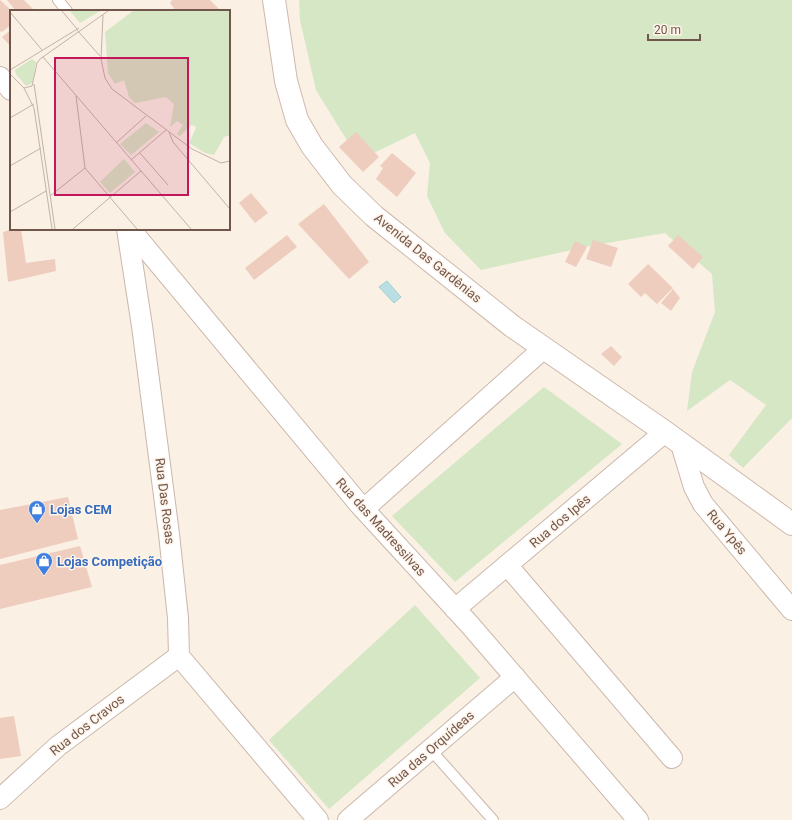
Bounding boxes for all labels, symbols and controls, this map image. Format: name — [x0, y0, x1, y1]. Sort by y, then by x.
inset map — [10, 10, 230, 230]
scale bar — [648, 16, 700, 42]
text: 20 m — [654, 23, 681, 37]
street label: Avenida Das Gardênias — [371, 210, 485, 306]
street label: Rua Das Rosas — [152, 457, 178, 545]
street label: Rua das Madressilvas — [333, 475, 429, 579]
street label: Rua dos Ipês — [527, 491, 594, 551]
shop icon: Lojas CEM — [27, 499, 47, 524]
place label: Lojas CEM — [50, 502, 112, 517]
street label: Rua Ypês — [704, 507, 750, 558]
shop icon: Lojas Competição — [34, 551, 54, 576]
place label: Lojas Competição — [57, 554, 162, 569]
street label: Rua dos Cravos — [47, 691, 127, 759]
street label: Rua das Orquídeas — [385, 707, 477, 790]

